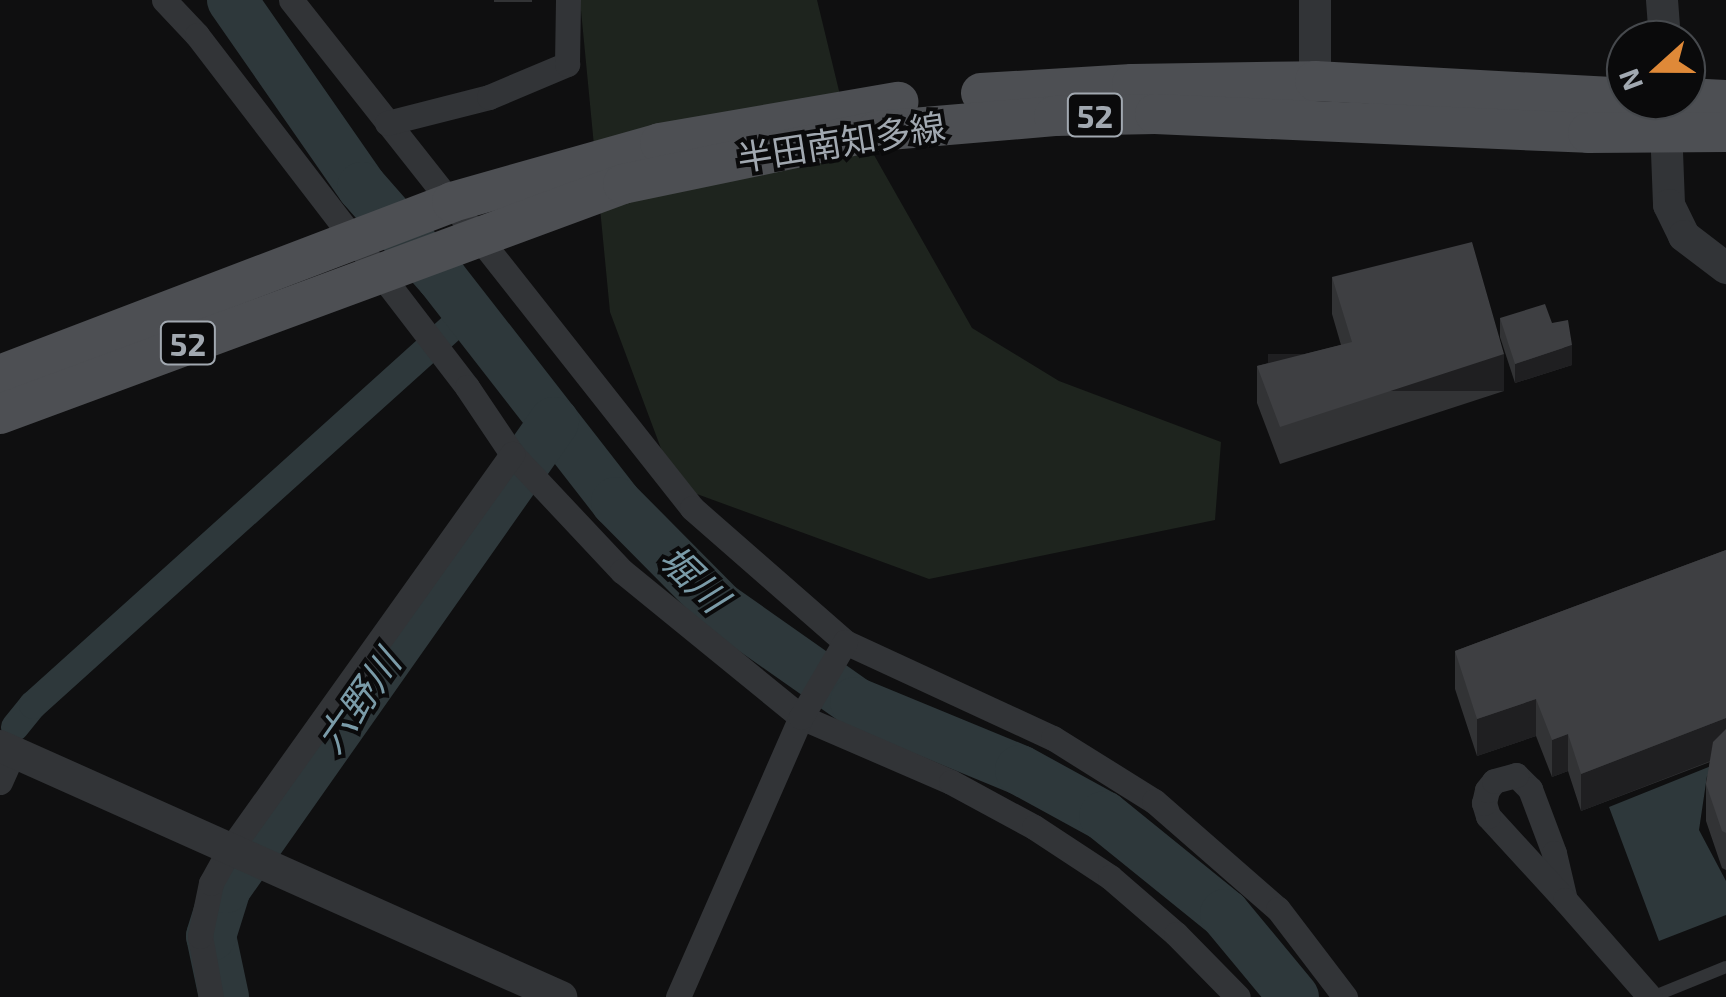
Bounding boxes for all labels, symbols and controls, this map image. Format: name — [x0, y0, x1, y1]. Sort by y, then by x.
north arrow — [1606, 20, 1706, 120]
text: N — [1610, 65, 1649, 96]
road number: 52 — [1065, 88, 1125, 142]
street label: 半田南知多線 — [734, 104, 948, 178]
road number: 52 — [158, 316, 218, 370]
water label: 堀川 — [651, 535, 737, 621]
water label: 六野川 — [307, 641, 409, 761]

